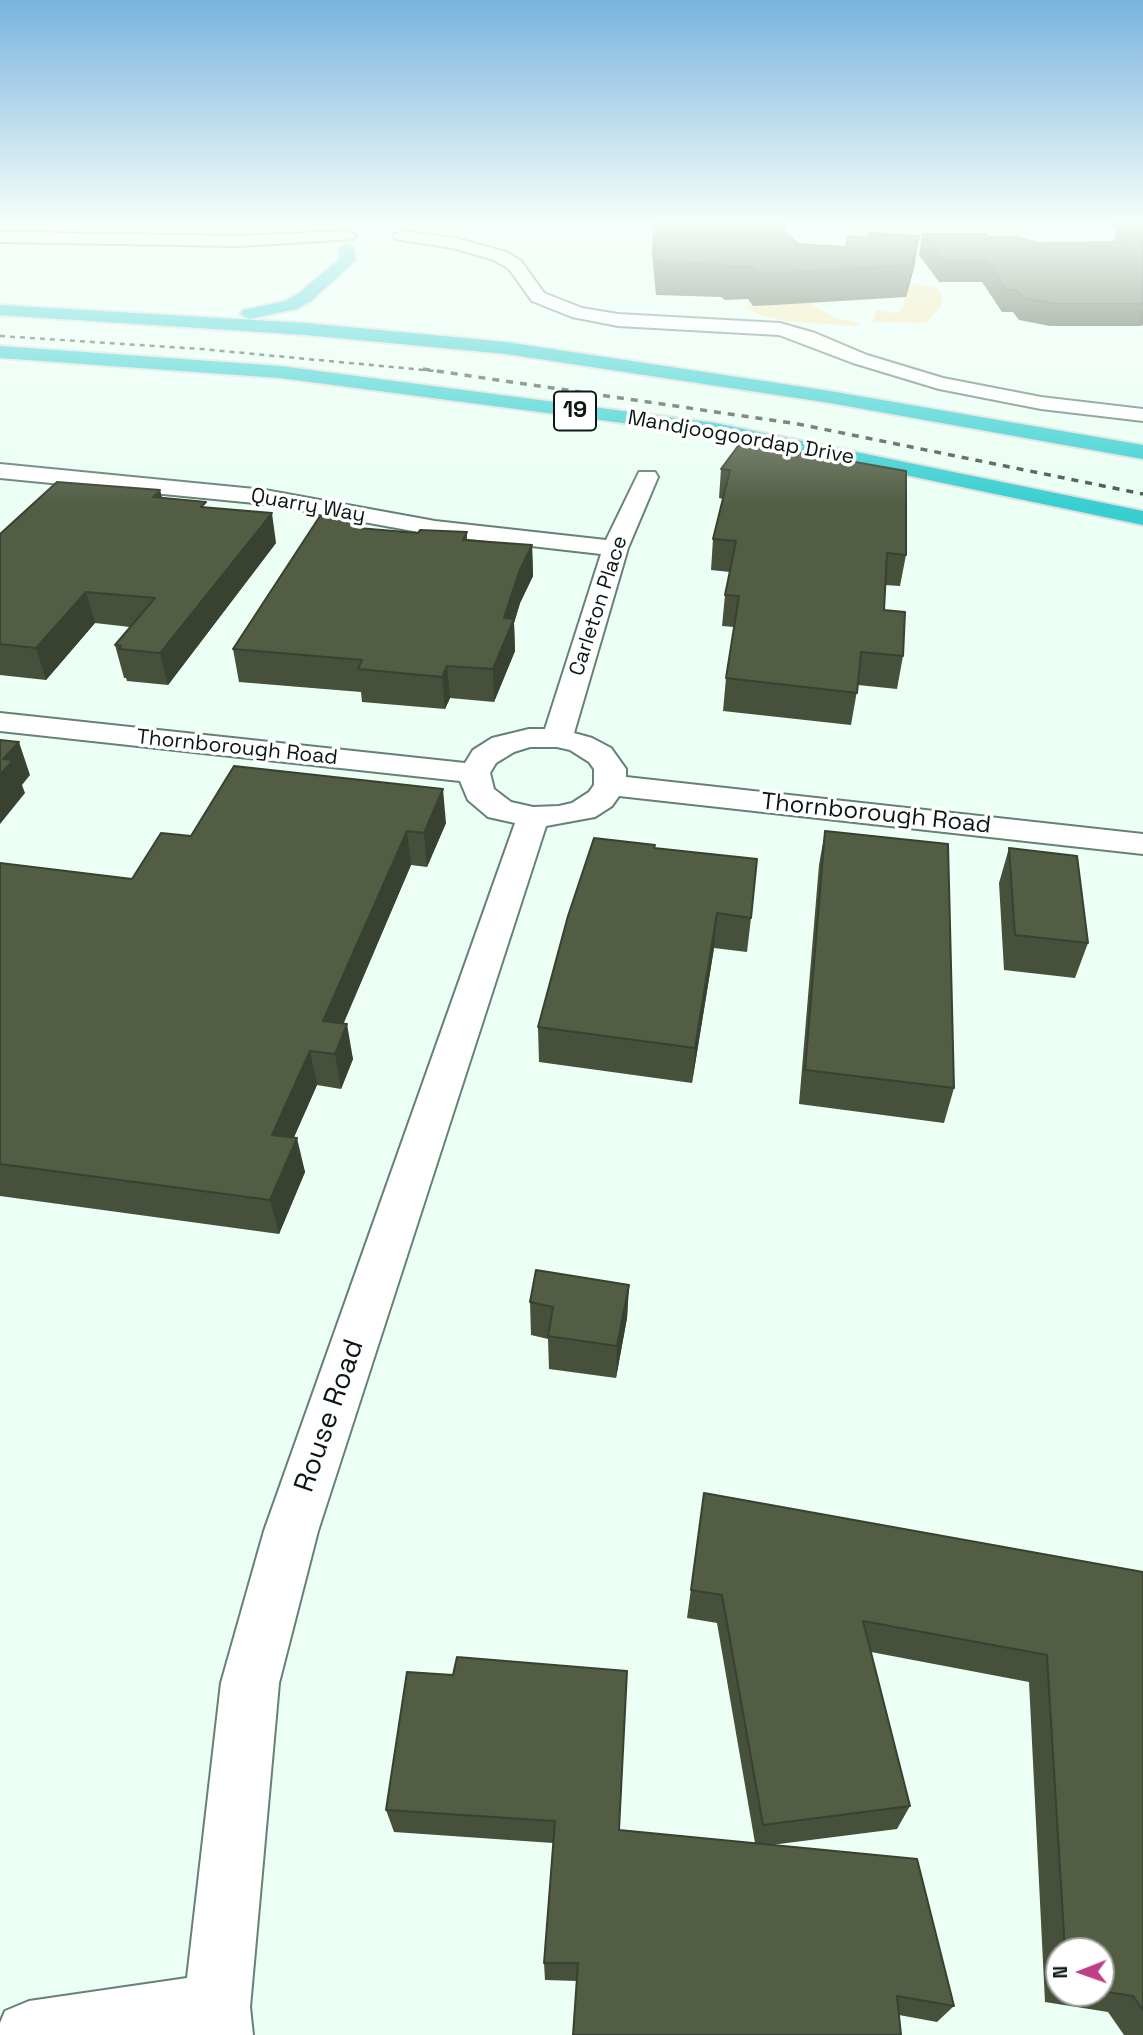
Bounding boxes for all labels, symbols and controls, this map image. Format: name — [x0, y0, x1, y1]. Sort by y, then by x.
road number: 19 — [554, 392, 596, 430]
street label: Mandjoogoordap Drive — [626, 406, 856, 470]
street label: Quarry Way — [249, 484, 367, 528]
street label: Carleton Place — [565, 533, 633, 679]
street label: Thornborough Road — [135, 725, 339, 771]
street label: Thornborough Road — [760, 788, 992, 840]
street label: Rouse Road — [288, 1335, 372, 1497]
north arrow — [1045, 1937, 1115, 2007]
text: N — [1048, 1966, 1073, 1979]

